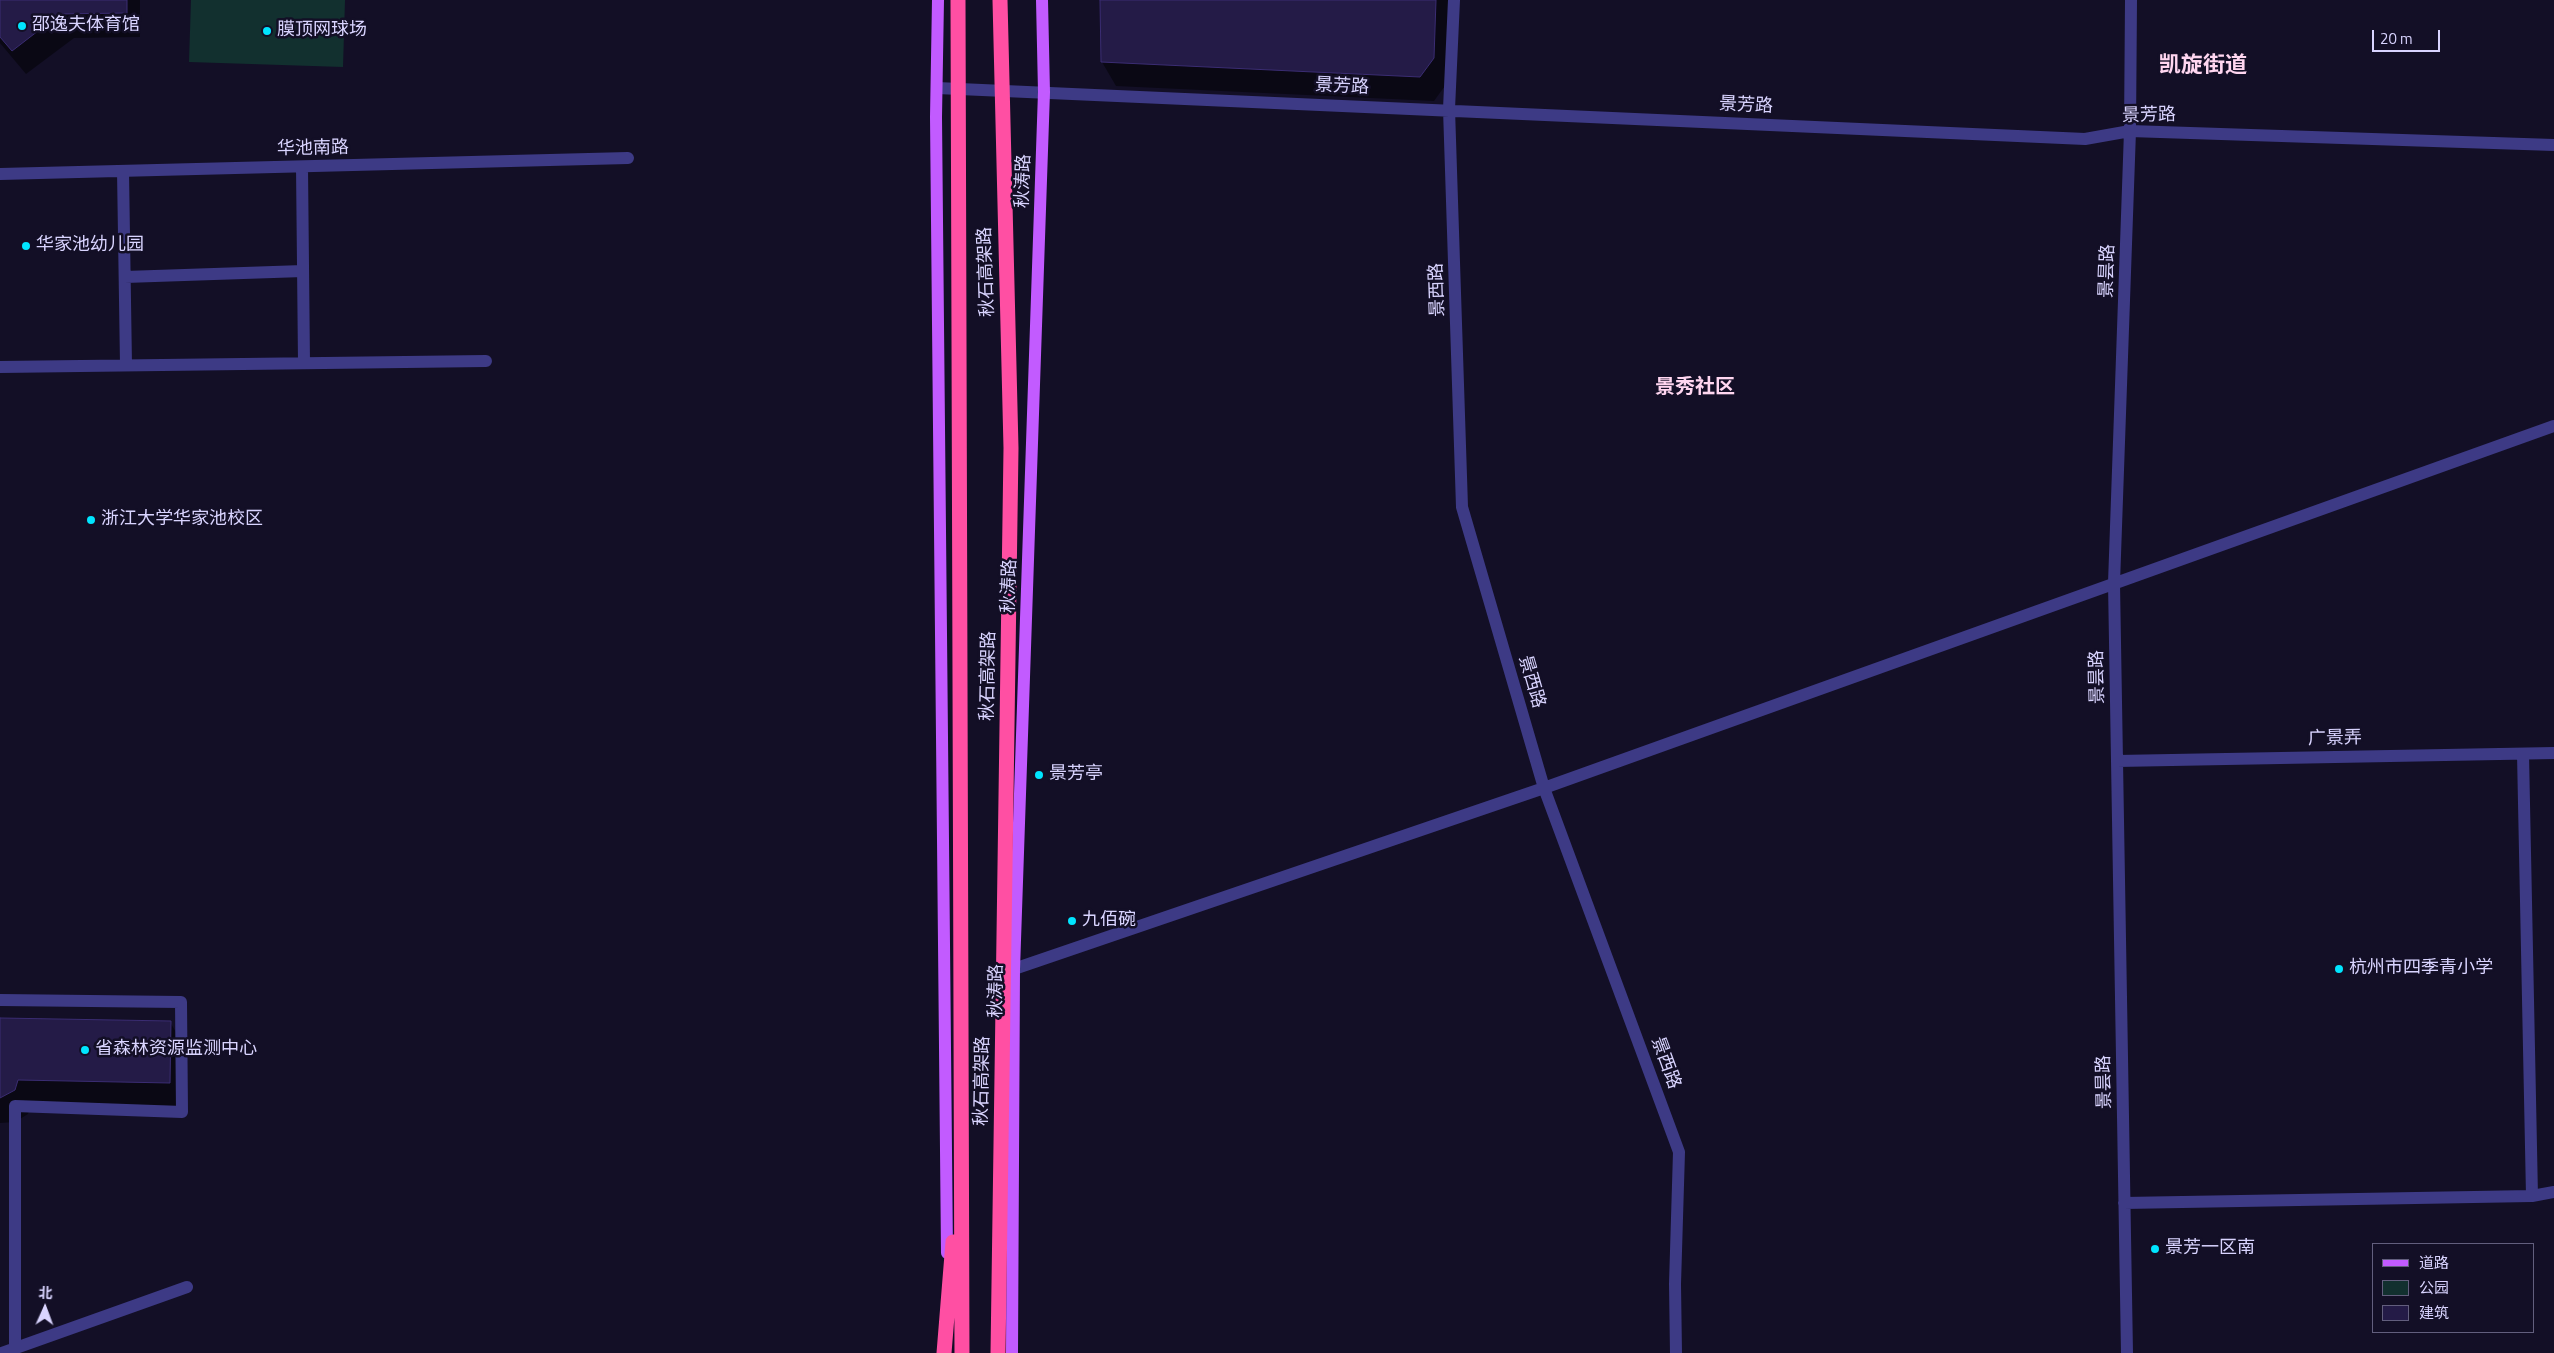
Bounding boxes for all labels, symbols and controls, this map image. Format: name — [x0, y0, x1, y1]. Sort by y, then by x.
place label: 邵逸夫体育馆 — [32, 15, 140, 37]
marker: 邵逸夫体育馆 — [16, 20, 28, 32]
place label: 膜顶网球场 — [277, 20, 367, 42]
scale bar — [2374, 20, 2442, 52]
marker: 膜顶网球场 — [261, 25, 273, 37]
text: 20 m — [2380, 27, 2413, 50]
district label: 凯旋街道 — [2159, 54, 2247, 80]
street label: 景芳路 — [1314, 75, 1370, 99]
street label: 景芳路 — [1718, 94, 1774, 118]
street label: 景芳路 — [2122, 105, 2176, 127]
street label: 华池南路 — [277, 138, 349, 160]
street label: 秋涛路 — [1012, 154, 1036, 208]
street label: 秋石高架路 — [975, 227, 999, 317]
place label: 华家池幼儿园 — [36, 235, 144, 257]
marker: 华家池幼儿园 — [20, 240, 32, 252]
street label: 景昙路 — [2096, 244, 2120, 298]
street label: 景西路 — [1426, 263, 1450, 317]
district label: 景秀社区 — [1655, 376, 1735, 400]
place label: 浙江大学华家池校区 — [101, 509, 263, 531]
marker: 浙江大学华家池校区 — [85, 514, 97, 526]
street label: 秋涛路 — [998, 559, 1022, 613]
street label: 秋石高架路 — [977, 631, 1001, 721]
street label: 景昙路 — [2087, 650, 2109, 704]
street label: 景西路 — [1513, 653, 1549, 711]
street label: 广景弄 — [2308, 728, 2362, 750]
place label: 景芳亭 — [1049, 764, 1103, 786]
marker: 景芳亭 — [1033, 769, 1045, 781]
place label: 九佰碗 — [1082, 910, 1136, 932]
marker: 九佰碗 — [1066, 915, 1078, 927]
place label: 杭州市四季青小学 — [2349, 958, 2493, 980]
marker: 杭州市四季青小学 — [2333, 963, 2345, 975]
street label: 秋涛路 — [986, 964, 1008, 1018]
street label: 景西路 — [1646, 1034, 1684, 1092]
street label: 秋石高架路 — [971, 1036, 995, 1126]
place label: 省森林资源监测中心 — [95, 1039, 257, 1061]
marker: 省森林资源监测中心 — [79, 1044, 91, 1056]
street label: 景昙路 — [2094, 1055, 2116, 1109]
place label: 景芳一区南 — [2165, 1238, 2255, 1260]
marker: 景芳一区南 — [2149, 1243, 2161, 1255]
legend — [2372, 1243, 2534, 1333]
text: 道路 — [2419, 1251, 2449, 1274]
text: 公园 — [2419, 1276, 2449, 1299]
text: 北 — [38, 1282, 53, 1303]
north arrow — [20, 1283, 70, 1333]
text: 建筑 — [2419, 1301, 2449, 1324]

